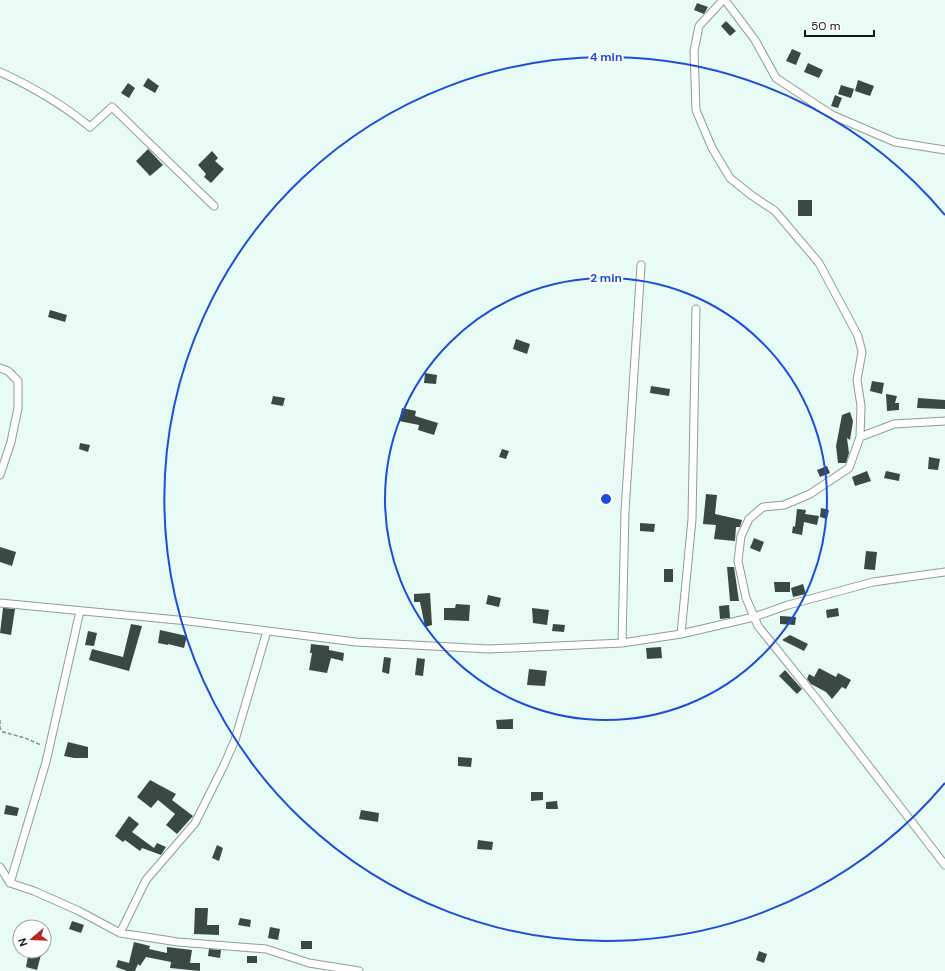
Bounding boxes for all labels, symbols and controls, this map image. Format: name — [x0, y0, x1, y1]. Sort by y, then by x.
scale bar — [805, 12, 874, 38]
text: 50 m — [811, 18, 840, 34]
text: 4 min — [590, 49, 622, 65]
text: 2 min — [590, 270, 622, 286]
centre of rings — [599, 492, 613, 506]
north arrow — [12, 919, 52, 959]
text: N — [15, 936, 30, 948]

